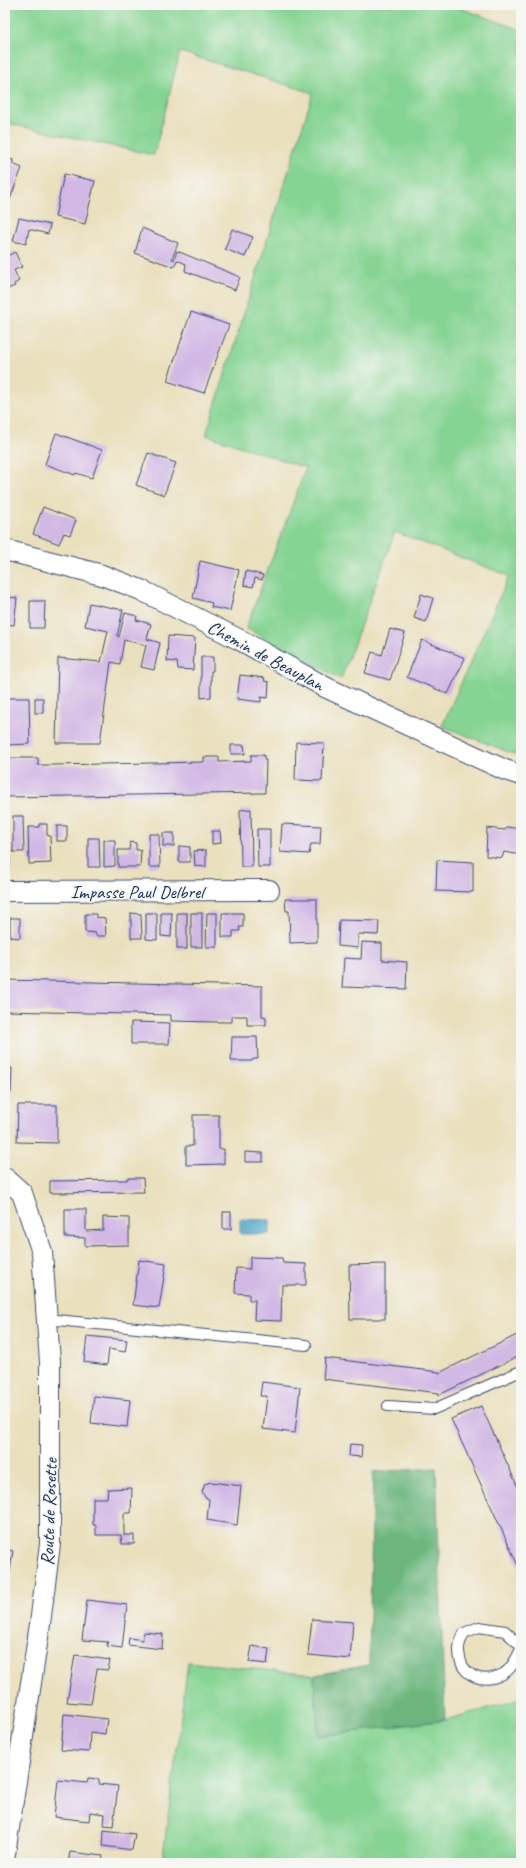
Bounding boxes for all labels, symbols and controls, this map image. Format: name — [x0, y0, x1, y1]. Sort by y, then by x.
street label: Chemin de Beauplan — [203, 615, 329, 697]
street label: Impasse Paul Delbrel — [70, 880, 207, 904]
street label: Route de Rosette — [35, 1456, 63, 1566]

